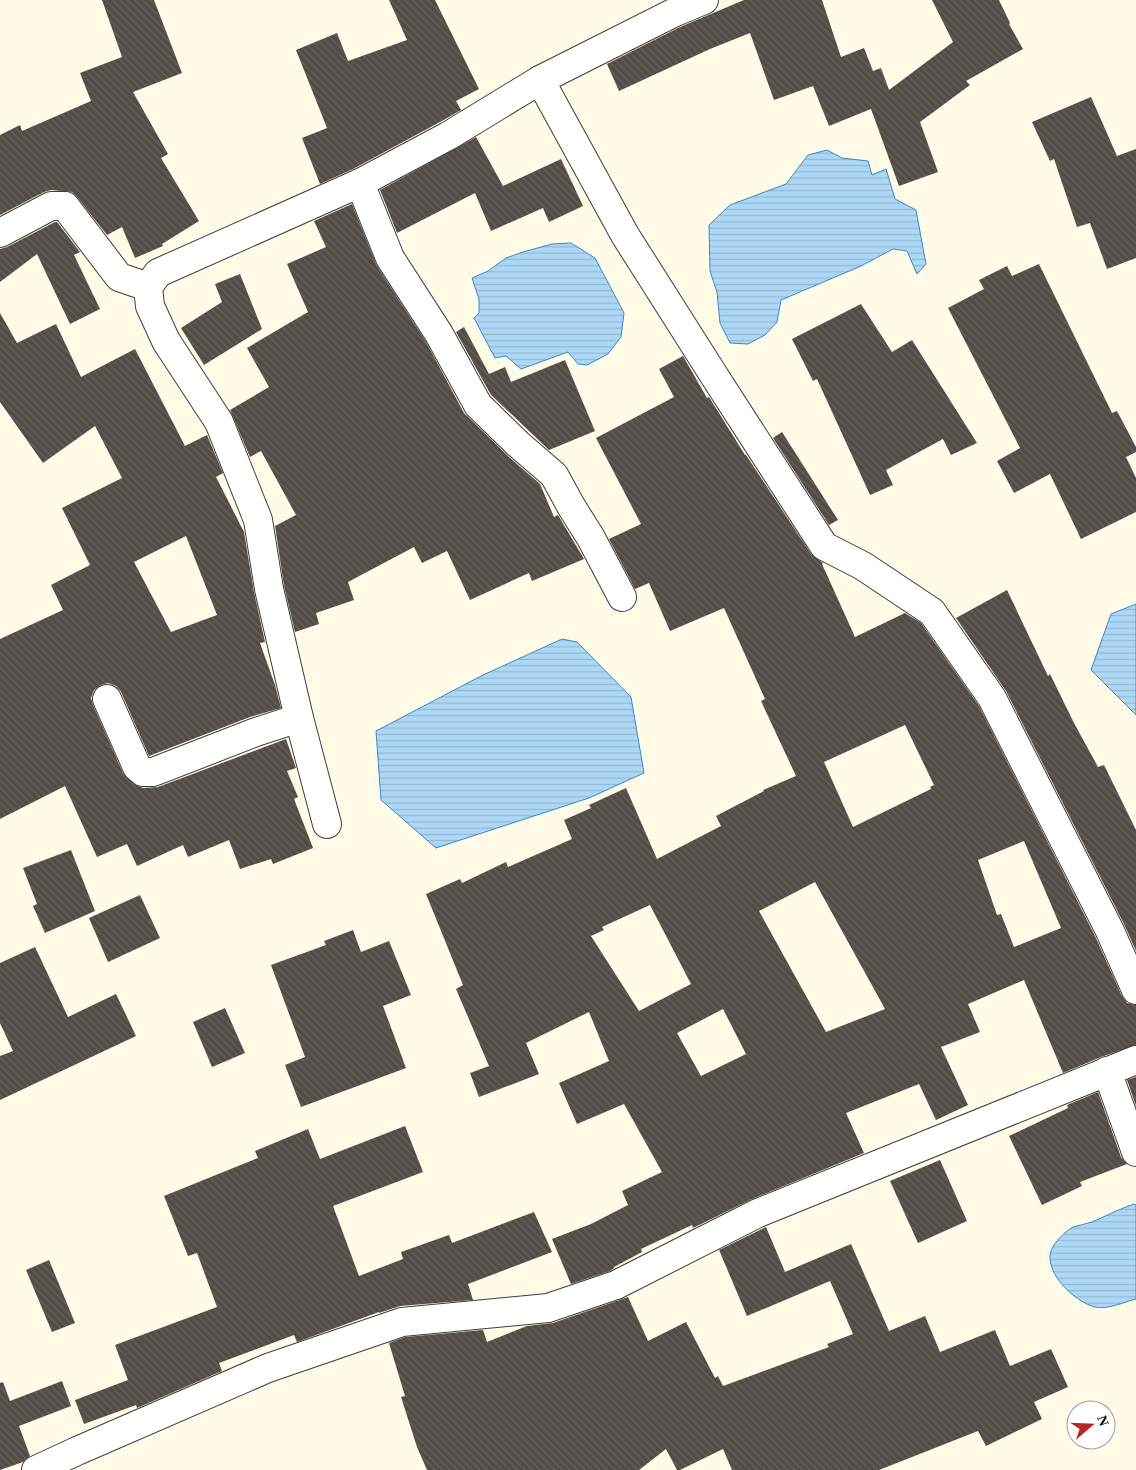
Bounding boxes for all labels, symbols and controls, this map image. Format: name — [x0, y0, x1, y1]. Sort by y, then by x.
north arrow — [1066, 1400, 1116, 1450]
text: N — [1094, 1414, 1112, 1428]

